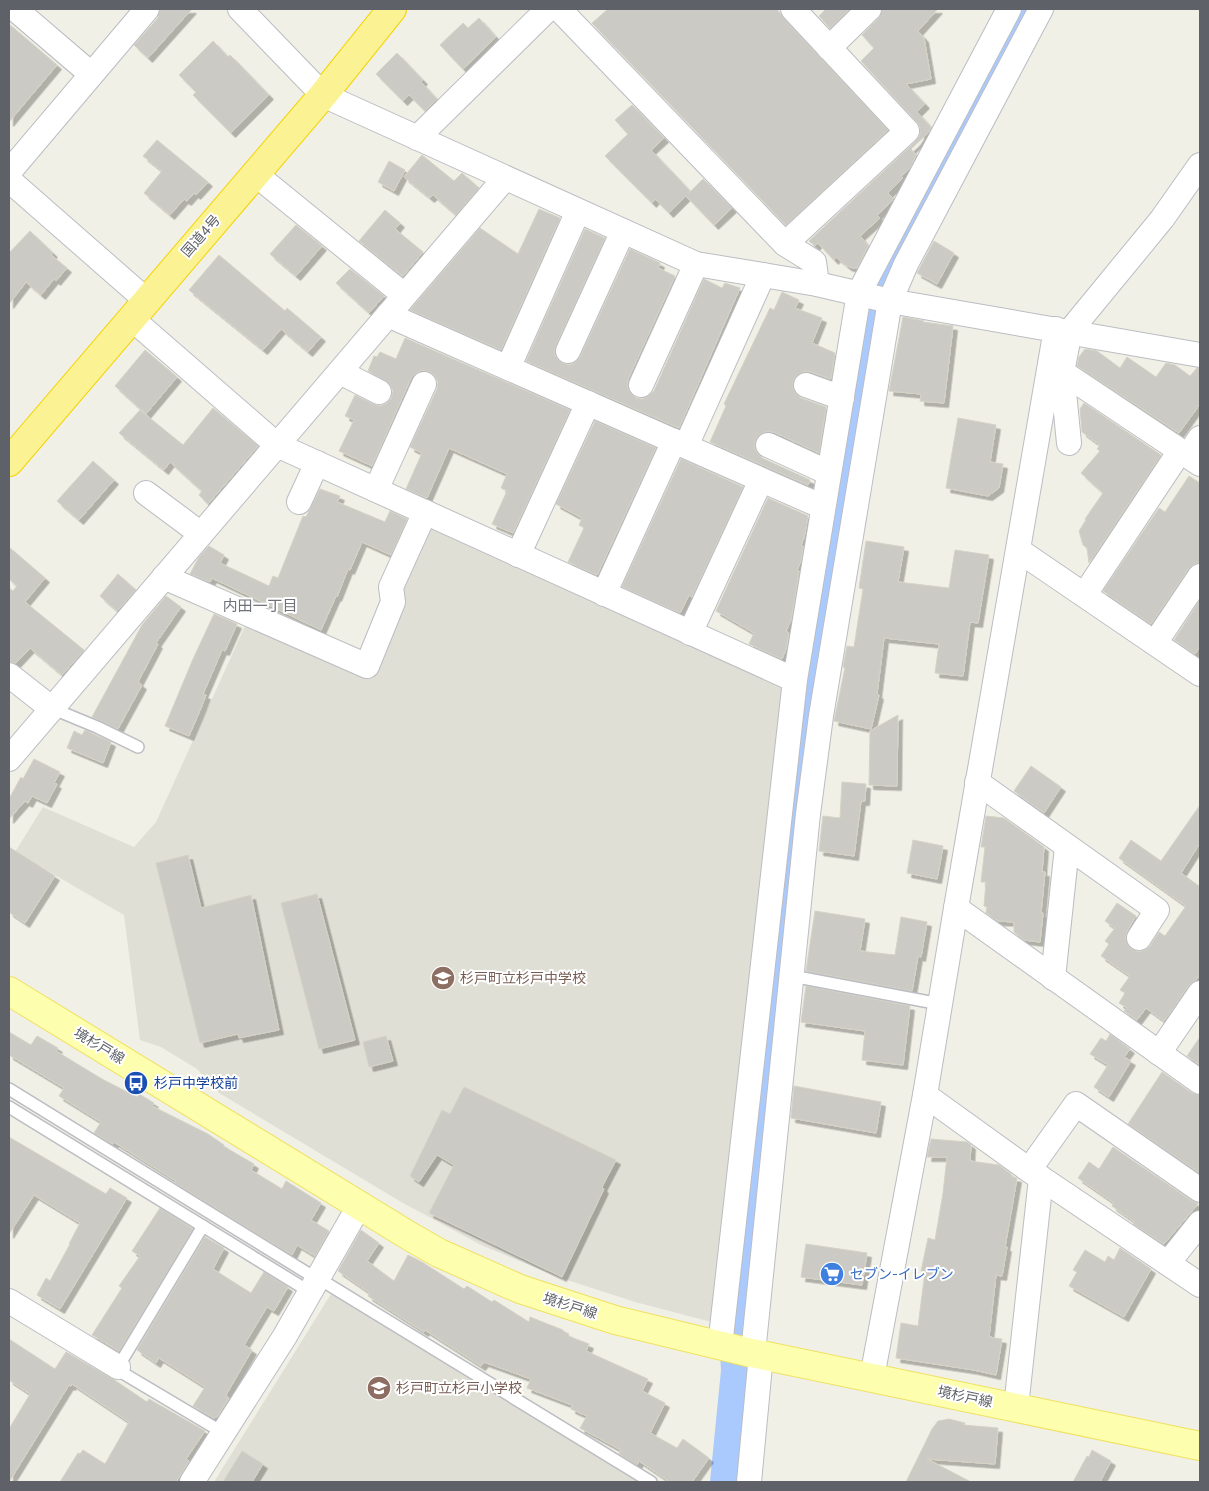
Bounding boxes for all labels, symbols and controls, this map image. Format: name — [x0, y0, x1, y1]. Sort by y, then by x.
street label: 国道4号 — [178, 211, 224, 261]
district label: 内田一丁目 — [222, 597, 298, 615]
school or university icon: 杉戸町立杉戸中学校 — [430, 965, 456, 991]
place label: 杉戸町立杉戸中学校 — [460, 970, 586, 987]
street label: 境杉戸線 — [71, 1024, 127, 1068]
bus stop icon: 杉戸中学校前 — [123, 1070, 149, 1096]
place label: 杉戸中学校前 — [154, 1075, 238, 1092]
supermarket icon: セブン-イレブン — [819, 1261, 845, 1287]
place label: セブン-イレブン — [850, 1266, 954, 1283]
street label: 境杉戸線 — [541, 1289, 599, 1323]
school or university icon: 杉戸町立杉戸小学校 — [366, 1375, 392, 1401]
place label: 杉戸町立杉戸小学校 — [396, 1380, 522, 1397]
street label: 境杉戸線 — [936, 1383, 994, 1411]

